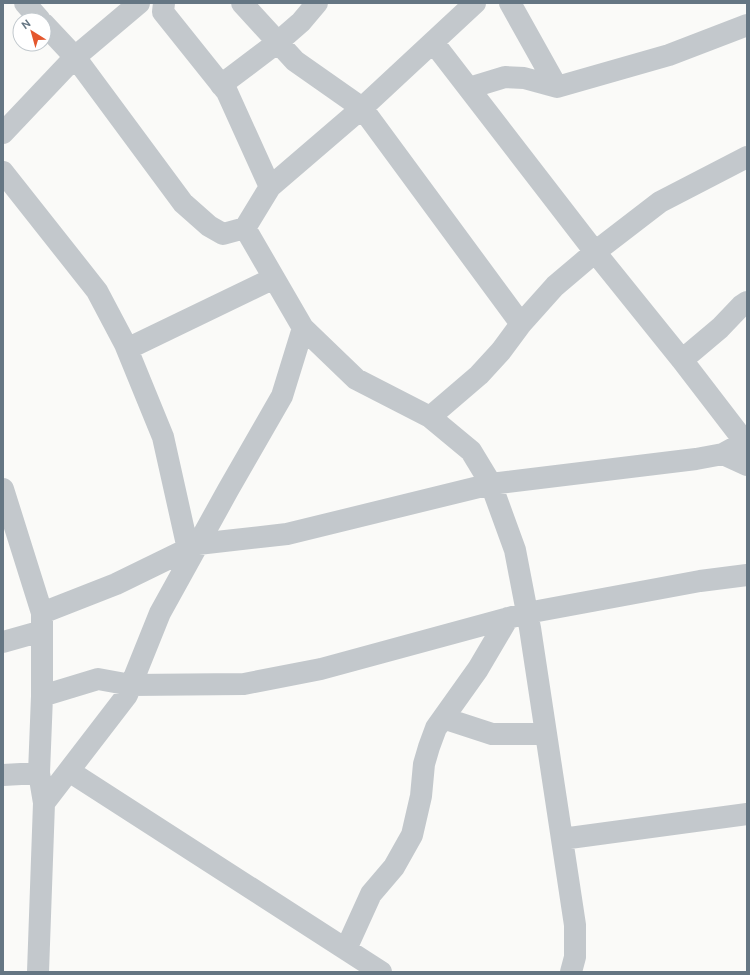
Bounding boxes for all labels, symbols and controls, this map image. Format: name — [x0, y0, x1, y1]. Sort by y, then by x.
north arrow — [12, 12, 52, 52]
text: N — [19, 17, 33, 31]

